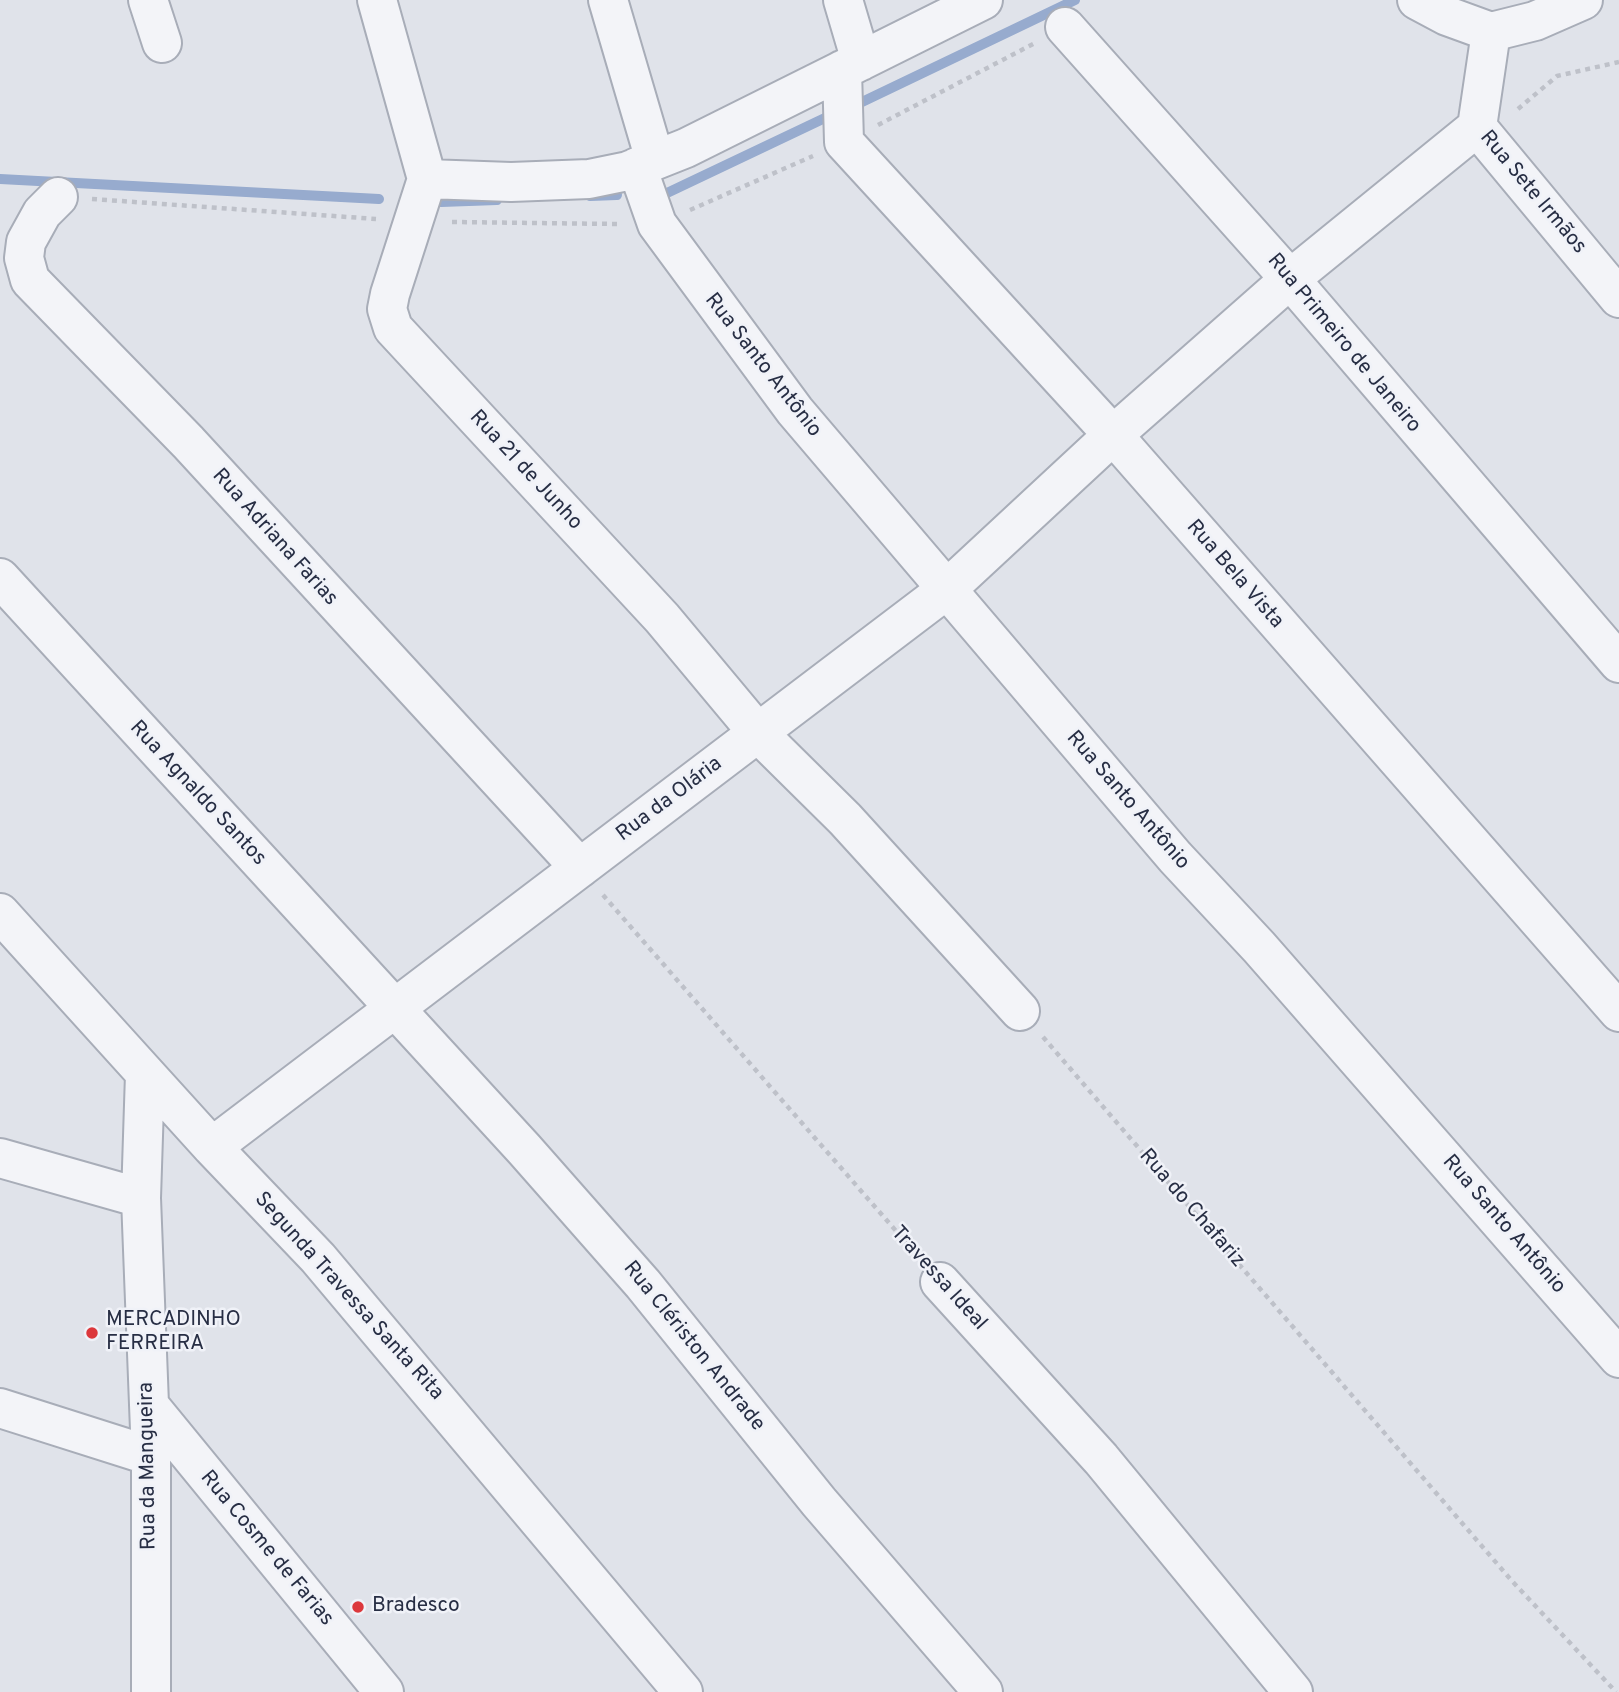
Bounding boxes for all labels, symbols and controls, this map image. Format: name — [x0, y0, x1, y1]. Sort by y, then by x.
street label: Rua Sete Irmãos — [1473, 126, 1591, 260]
street label: Rua Primeiro de Janeiro — [1261, 249, 1425, 439]
street label: Rua Santo Antônio — [698, 289, 826, 443]
street label: Rua 21 de Junho — [463, 406, 587, 536]
street label: Rua Adriana Farias — [206, 464, 342, 612]
street label: Rua Bela Vista — [1180, 515, 1288, 635]
street label: Rua Agnaldo Santos — [123, 716, 271, 872]
street label: Rua Santo Antônio — [1060, 726, 1194, 876]
street label: Rua da Olária — [612, 752, 728, 848]
street label: Rua do Chafariz — [1133, 1145, 1249, 1273]
street label: Rua Santo Antônio — [1436, 1150, 1570, 1300]
street label: Segunda Travessa Santa Rita — [248, 1188, 448, 1406]
street label: Travessa Ideal — [885, 1222, 991, 1336]
street label: Rua Clériston Andrade — [617, 1257, 769, 1437]
place label: MERCADINHO FERREIRA — [106, 1308, 241, 1358]
marker: MERCADINHO FERREIRA — [84, 1325, 100, 1341]
street label: Rua da Mangueira — [135, 1382, 163, 1550]
street label: Rua Cosme de Farias — [194, 1466, 338, 1632]
place label: Bradesco — [372, 1594, 460, 1620]
marker: Bradesco — [350, 1599, 366, 1615]

